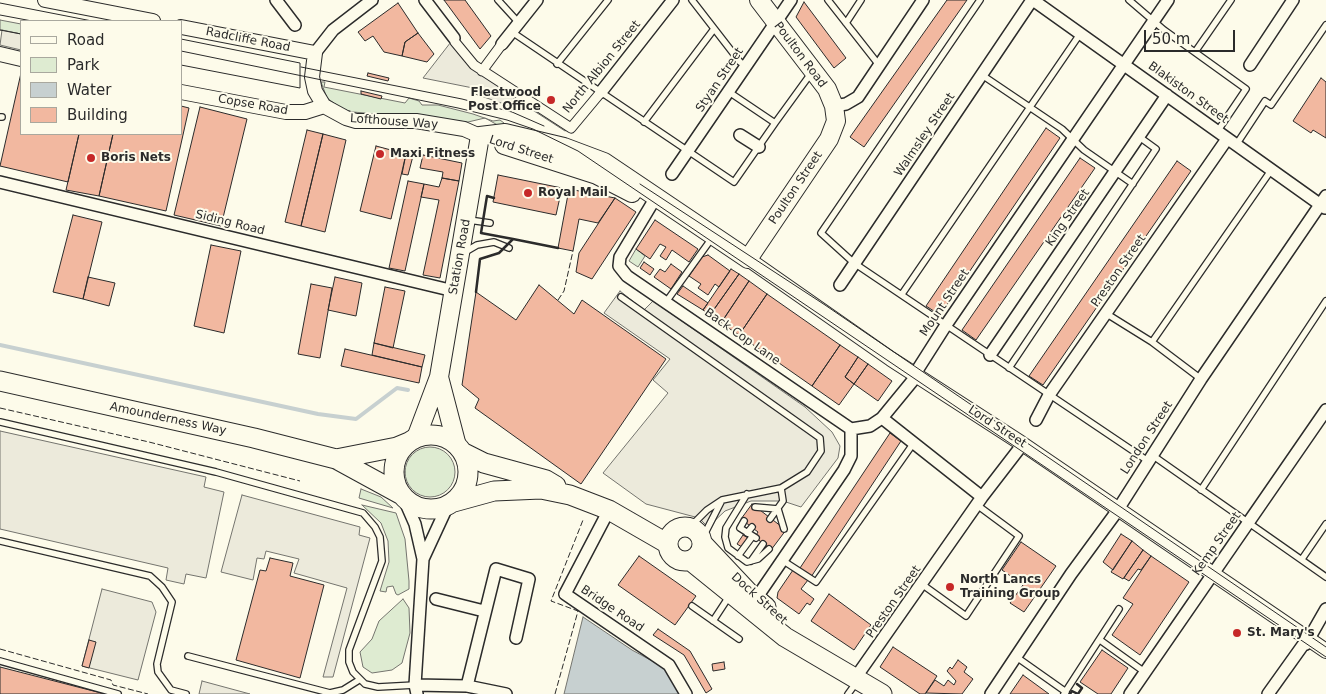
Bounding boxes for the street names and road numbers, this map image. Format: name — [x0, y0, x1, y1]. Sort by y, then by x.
street label: North Albion Street — [560, 18, 644, 116]
street label: Poulton Road — [771, 19, 829, 91]
street label: Radcliffe Road — [204, 25, 292, 55]
street label: Styan Street — [693, 45, 747, 115]
street label: Blakiston Street — [1145, 59, 1231, 127]
street label: Walmsley Street — [892, 90, 958, 180]
street label: Copse Road — [217, 92, 289, 118]
street label: Lofthouse Way — [350, 112, 438, 132]
street label: Lord Street — [487, 133, 555, 167]
street label: Poulton Street — [766, 149, 826, 227]
street label: King Street — [1043, 187, 1093, 249]
street label: Siding Road — [194, 207, 266, 239]
street label: Station Road — [446, 218, 474, 296]
street label: Preston Street — [1089, 232, 1149, 310]
street label: Mount Street — [917, 267, 973, 339]
street label: Back Cop Lane — [701, 306, 783, 368]
street label: London Street — [1118, 399, 1176, 477]
street label: Amounderness Way — [108, 400, 228, 438]
street label: Lord Street — [965, 403, 1029, 451]
street label: Kemp Street — [1190, 509, 1244, 579]
street label: Preston Street — [864, 563, 924, 641]
street label: Dock Street — [728, 570, 790, 628]
street label: Bridge Road — [578, 583, 646, 635]

